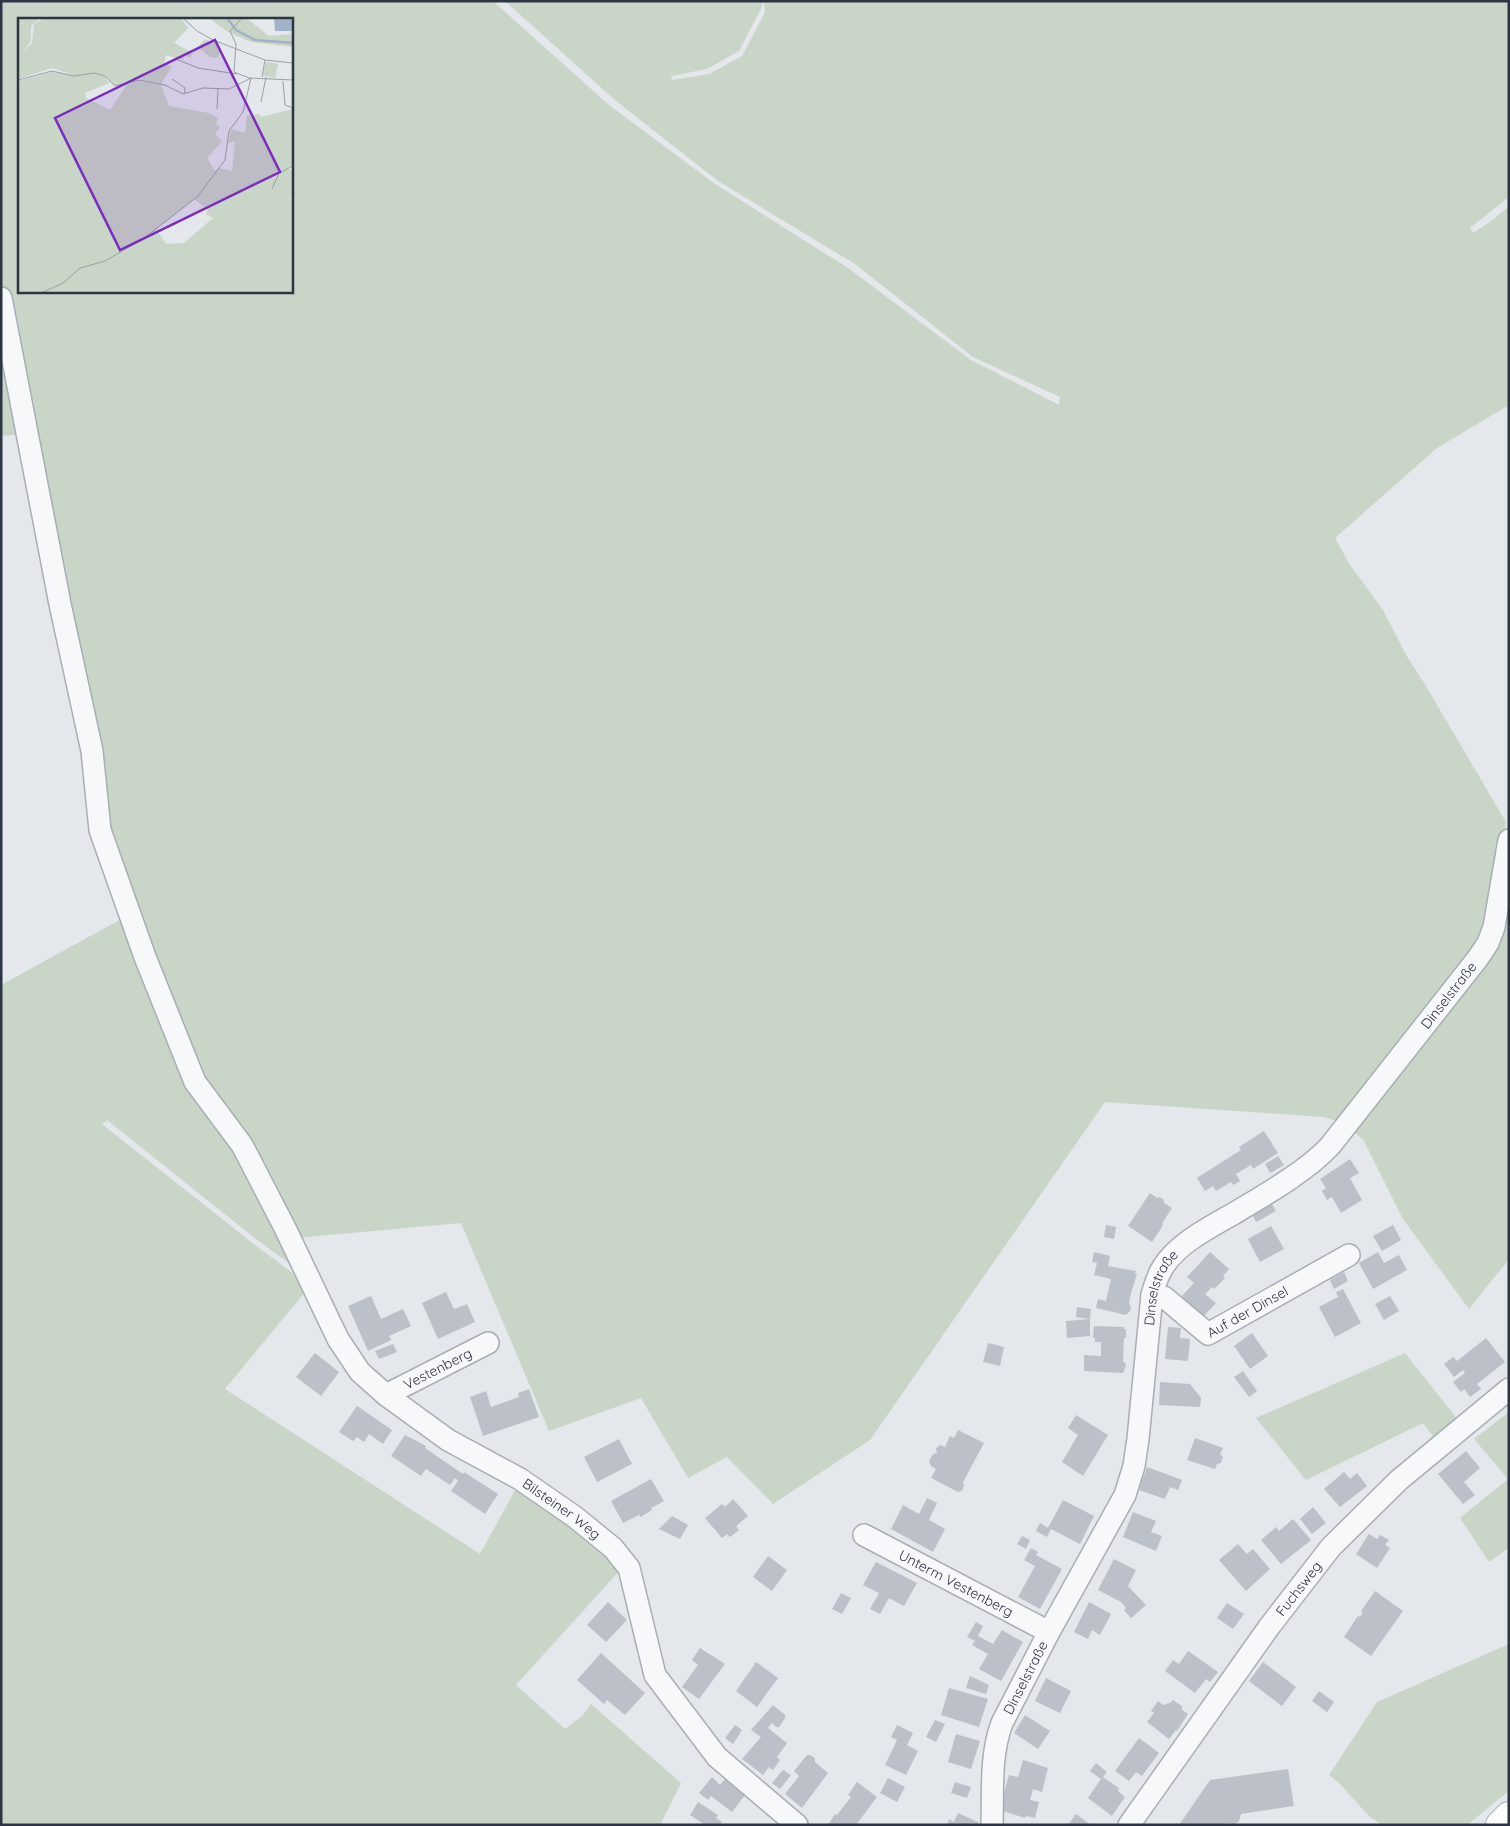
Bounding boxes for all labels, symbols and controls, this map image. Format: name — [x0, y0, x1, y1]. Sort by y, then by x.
inset map — [18, 18, 292, 292]
street label: Dinselstraße — [1417, 958, 1481, 1032]
street label: Dinselstraße — [1140, 1246, 1182, 1326]
street label: Auf der Dinsel — [1204, 1282, 1291, 1342]
street label: Vestenberg — [400, 1344, 475, 1394]
street label: Bilsteiner Weg — [519, 1474, 604, 1543]
street label: Unterm Vestenberg — [896, 1546, 1017, 1621]
street label: Fuchsweg — [1272, 1558, 1326, 1620]
street label: Dinselstraße — [999, 1638, 1052, 1718]

